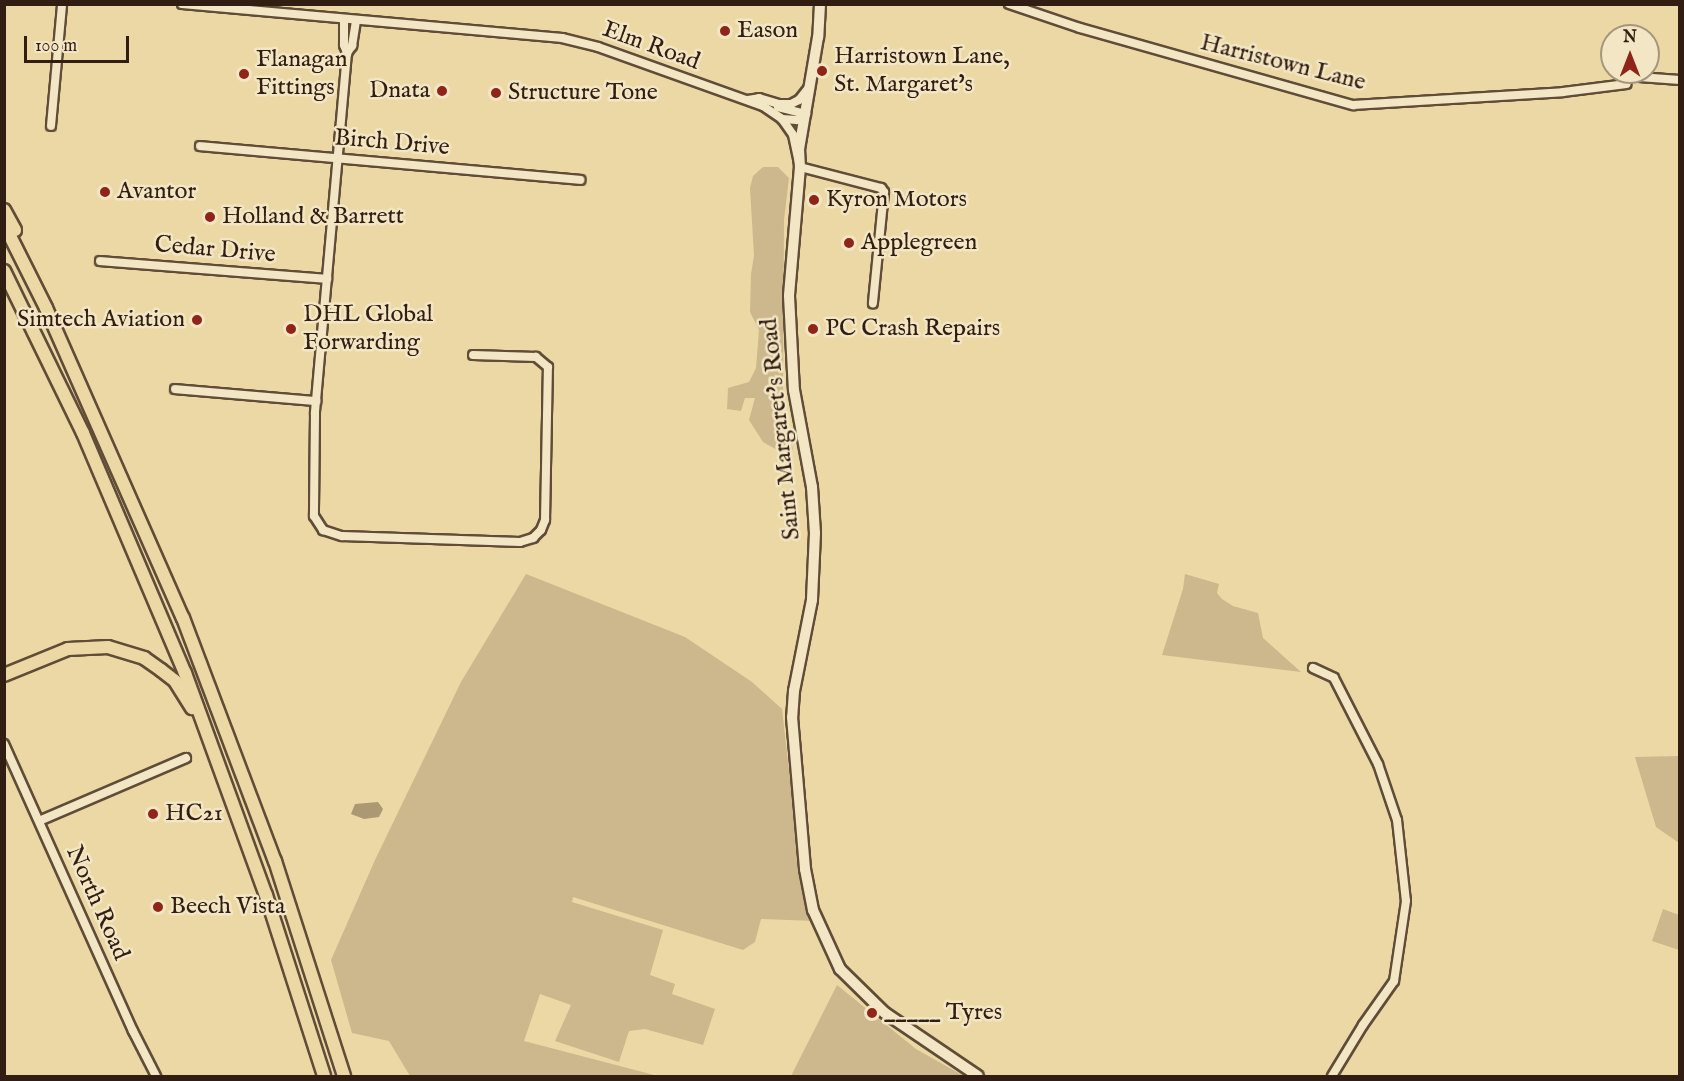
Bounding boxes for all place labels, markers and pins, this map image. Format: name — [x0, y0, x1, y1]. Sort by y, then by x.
place label: Eason — [737, 17, 798, 45]
marker: Eason — [718, 24, 732, 38]
place label: Harristown Lane, St. Margaret's — [834, 43, 1010, 99]
place label: Flanagan Fittings — [256, 46, 348, 102]
marker: Harristown Lane, St. Margaret's — [815, 64, 829, 78]
marker: Flanagan Fittings — [237, 67, 251, 81]
place label: Dnata — [369, 77, 430, 105]
place label: Structure Tone — [508, 79, 658, 107]
marker: Dnata — [435, 84, 449, 98]
marker: Structure Tone — [489, 86, 503, 100]
place label: Avantor — [117, 178, 196, 206]
marker: Avantor — [98, 185, 112, 199]
place label: Kyron Motors — [826, 186, 967, 214]
marker: Kyron Motors — [807, 193, 821, 207]
place label: Holland & Barrett — [222, 203, 404, 231]
marker: Holland & Barrett — [203, 210, 217, 224]
place label: Applegreen — [861, 229, 977, 257]
marker: Applegreen — [842, 236, 856, 250]
place label: DHL Global Forwarding — [303, 301, 433, 357]
place label: Simtech Aviation — [17, 306, 185, 334]
marker: Simtech Aviation — [190, 313, 204, 327]
place label: PC Crash Repairs — [825, 315, 1000, 343]
marker: DHL Global Forwarding — [284, 322, 298, 336]
marker: PC Crash Repairs — [806, 322, 820, 336]
place label: HC21 — [165, 800, 223, 828]
marker: HC21 — [146, 807, 160, 821]
place label: Beech Vista — [170, 893, 285, 921]
marker: Beech Vista — [151, 900, 165, 914]
place label: _____ Tyres — [884, 999, 1002, 1027]
marker: _____ Tyres — [865, 1006, 879, 1020]

